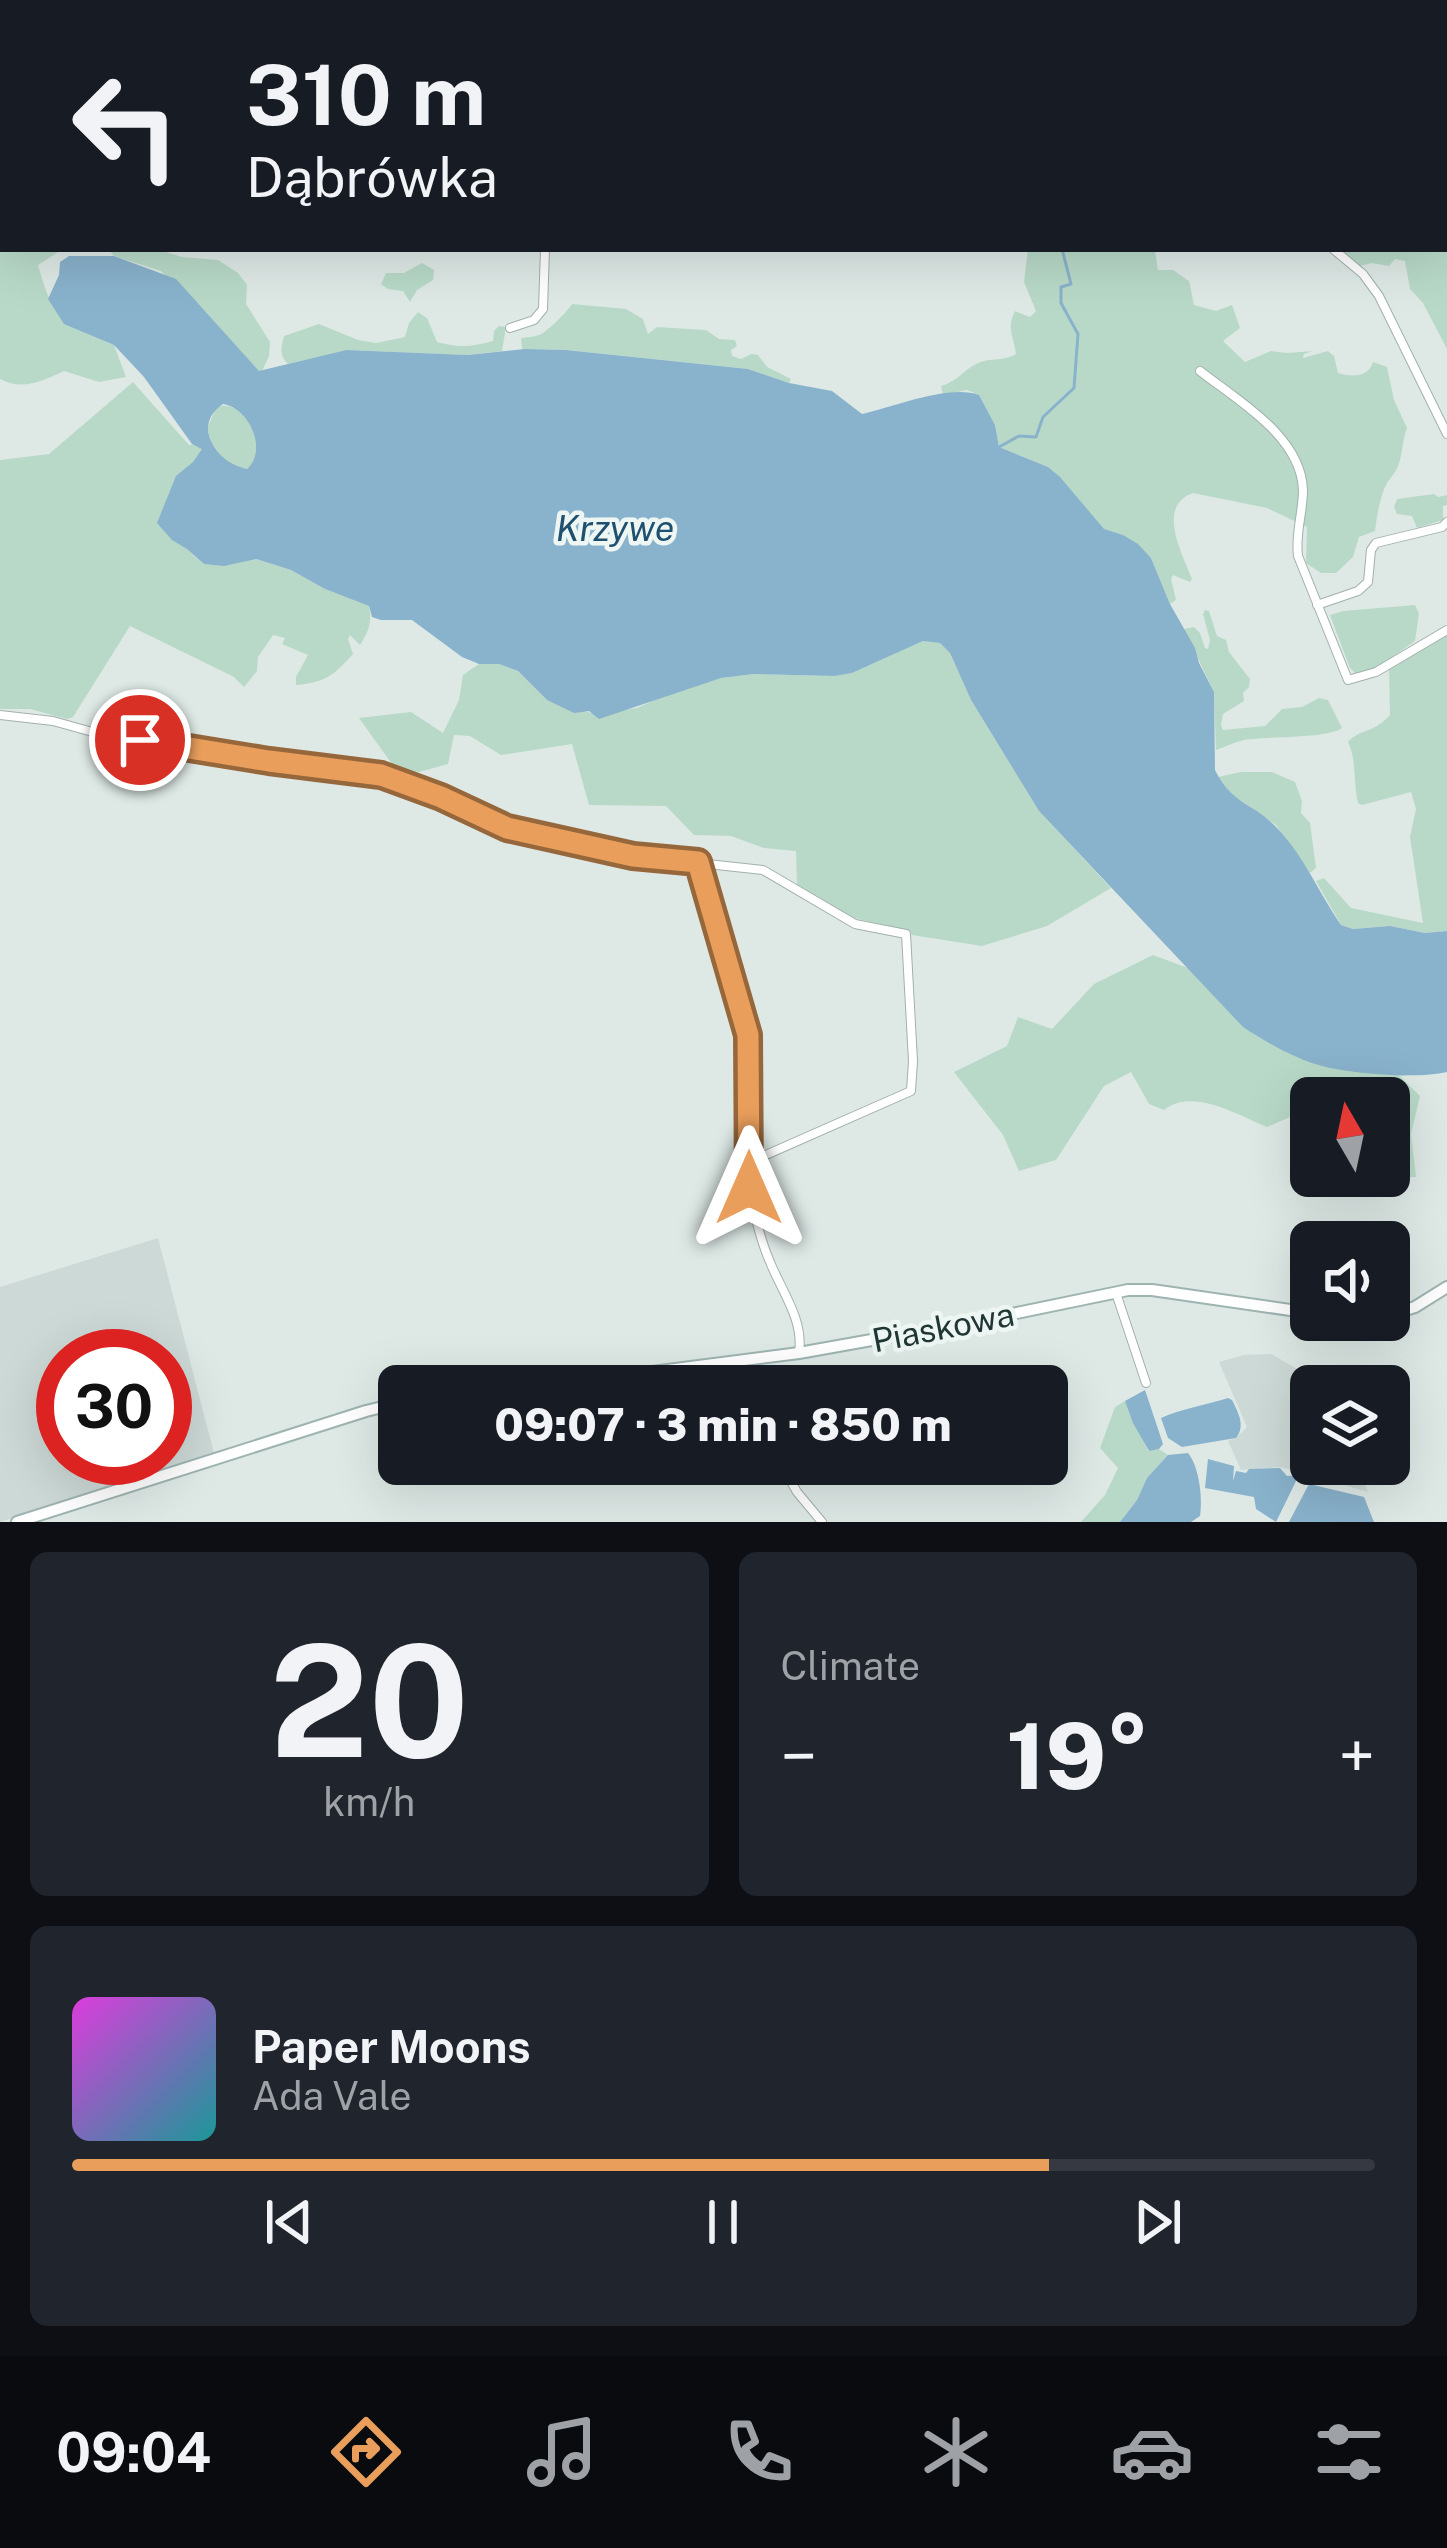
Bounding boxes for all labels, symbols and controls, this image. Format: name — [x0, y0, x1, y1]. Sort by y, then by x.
text: 310 m — [246, 45, 486, 144]
icon: left — [48, 48, 204, 204]
text: Dąbrówka — [246, 146, 498, 209]
water label: Krzywe — [556, 507, 674, 549]
pin — [89, 689, 191, 791]
icon: arrive — [107, 707, 173, 773]
north arrow — [1290, 1077, 1410, 1197]
map controls — [1290, 1077, 1410, 1485]
position arrow — [686, 1125, 812, 1251]
button: sound — [1290, 1221, 1410, 1341]
street label: Piaskowa — [869, 1295, 1017, 1359]
speed limit sign: 30 — [36, 1329, 192, 1485]
button: layers — [1290, 1365, 1410, 1485]
text: 09:07 · 3 min · 850 m — [494, 1398, 952, 1451]
text: 20 — [269, 1609, 469, 1792]
text: Climate — [781, 1643, 920, 1689]
text: 19° — [1006, 1703, 1149, 1809]
text: − — [781, 1717, 817, 1795]
text: + — [1338, 1717, 1375, 1795]
text: km/h — [323, 1779, 415, 1825]
text: Paper Moons — [252, 2020, 531, 2073]
text: Ada Vale — [252, 2073, 412, 2119]
icon: previous — [256, 2189, 322, 2255]
icon: pause — [690, 2189, 756, 2255]
icon: next — [1125, 2189, 1191, 2255]
icon: directions — [324, 2410, 408, 2494]
icon: music — [520, 2410, 604, 2494]
icon: phone — [717, 2410, 801, 2494]
icon: climate — [914, 2410, 998, 2494]
icon: car — [1110, 2410, 1194, 2494]
icon: filters — [1307, 2410, 1391, 2494]
text: 09:04 — [56, 2421, 211, 2484]

